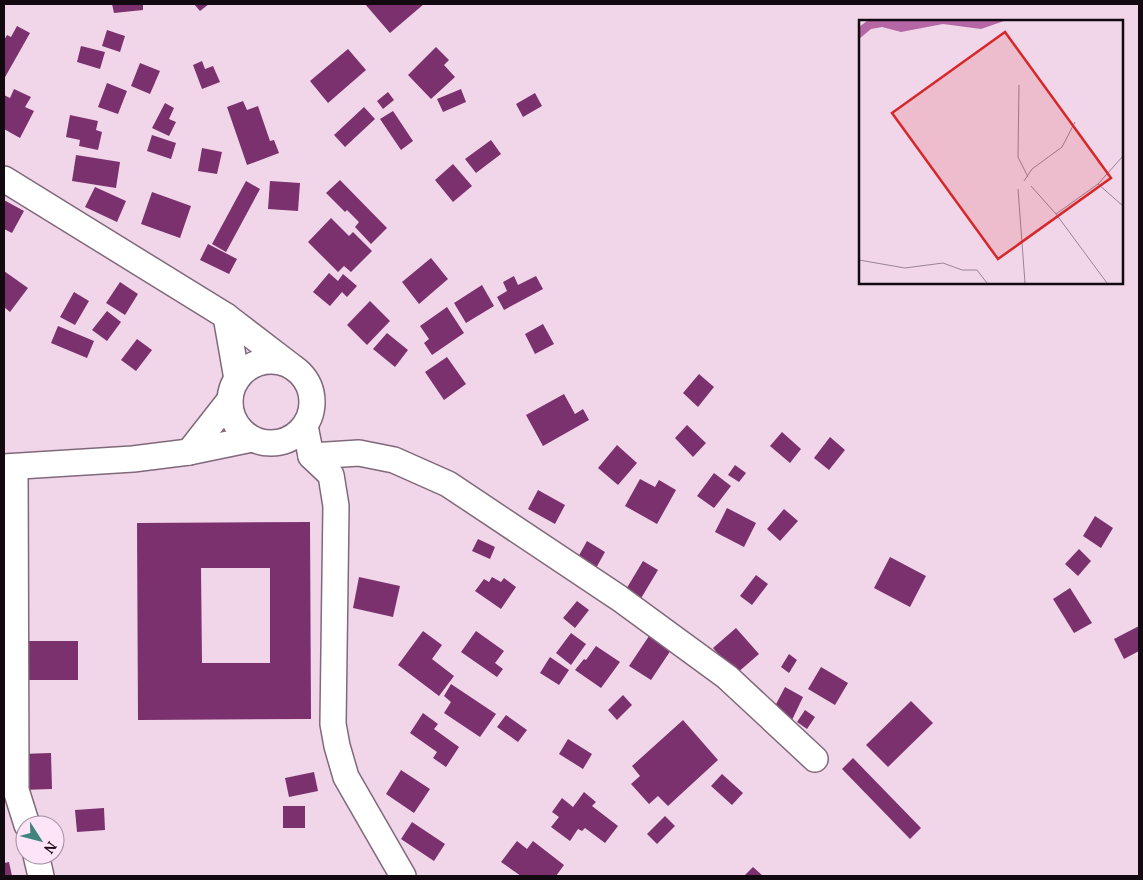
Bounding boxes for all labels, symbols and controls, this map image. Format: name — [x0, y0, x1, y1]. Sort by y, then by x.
inset map — [859, 20, 1123, 284]
north arrow — [15, 815, 65, 865]
text: N — [40, 838, 62, 858]

